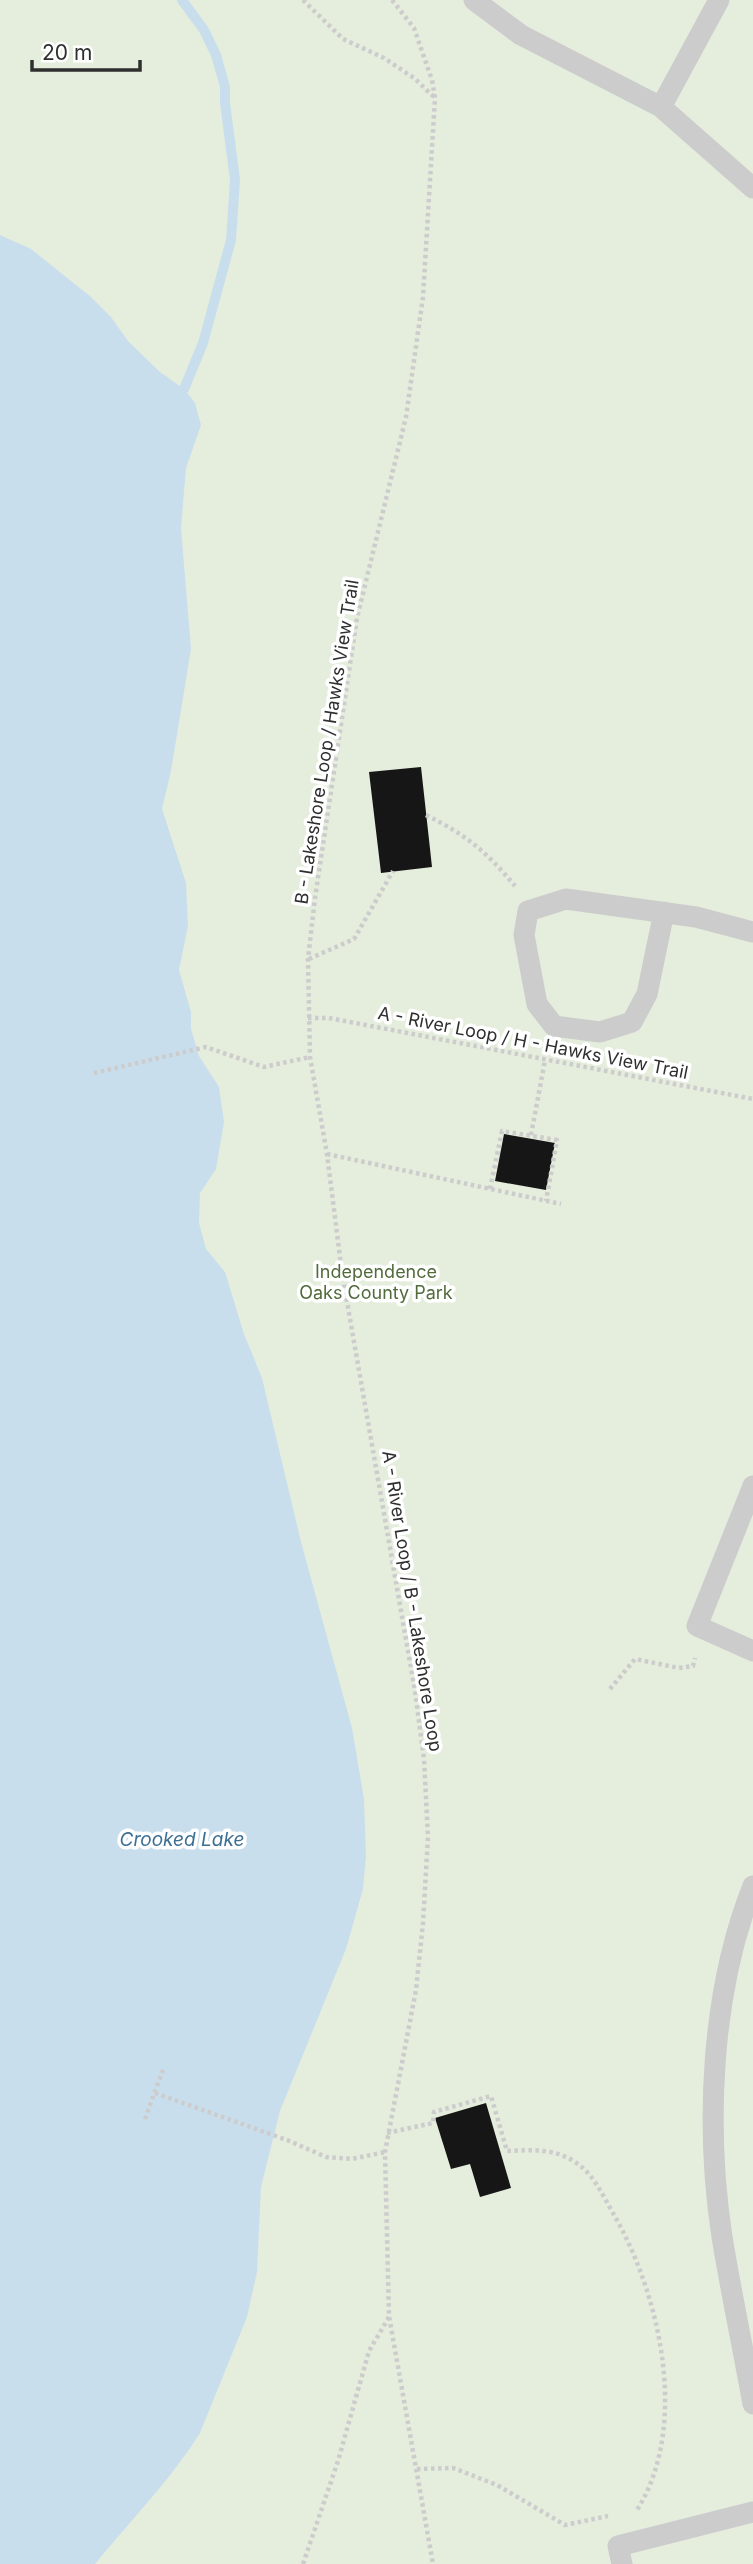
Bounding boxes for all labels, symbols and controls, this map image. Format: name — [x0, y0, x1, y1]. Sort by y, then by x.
scale bar — [32, 28, 140, 72]
text: 20 m — [42, 40, 92, 65]
street label: B - Lakeshore Loop / Hawks View Trail — [290, 578, 363, 906]
street label: A - River Loop / H - Hawks View Trail — [376, 1002, 690, 1083]
park label: Independence Oaks County Park — [299, 1261, 453, 1303]
street label: A - River Loop / B - Lakeshore Loop — [378, 1449, 447, 1753]
water label: Crooked Lake — [120, 1828, 244, 1851]

